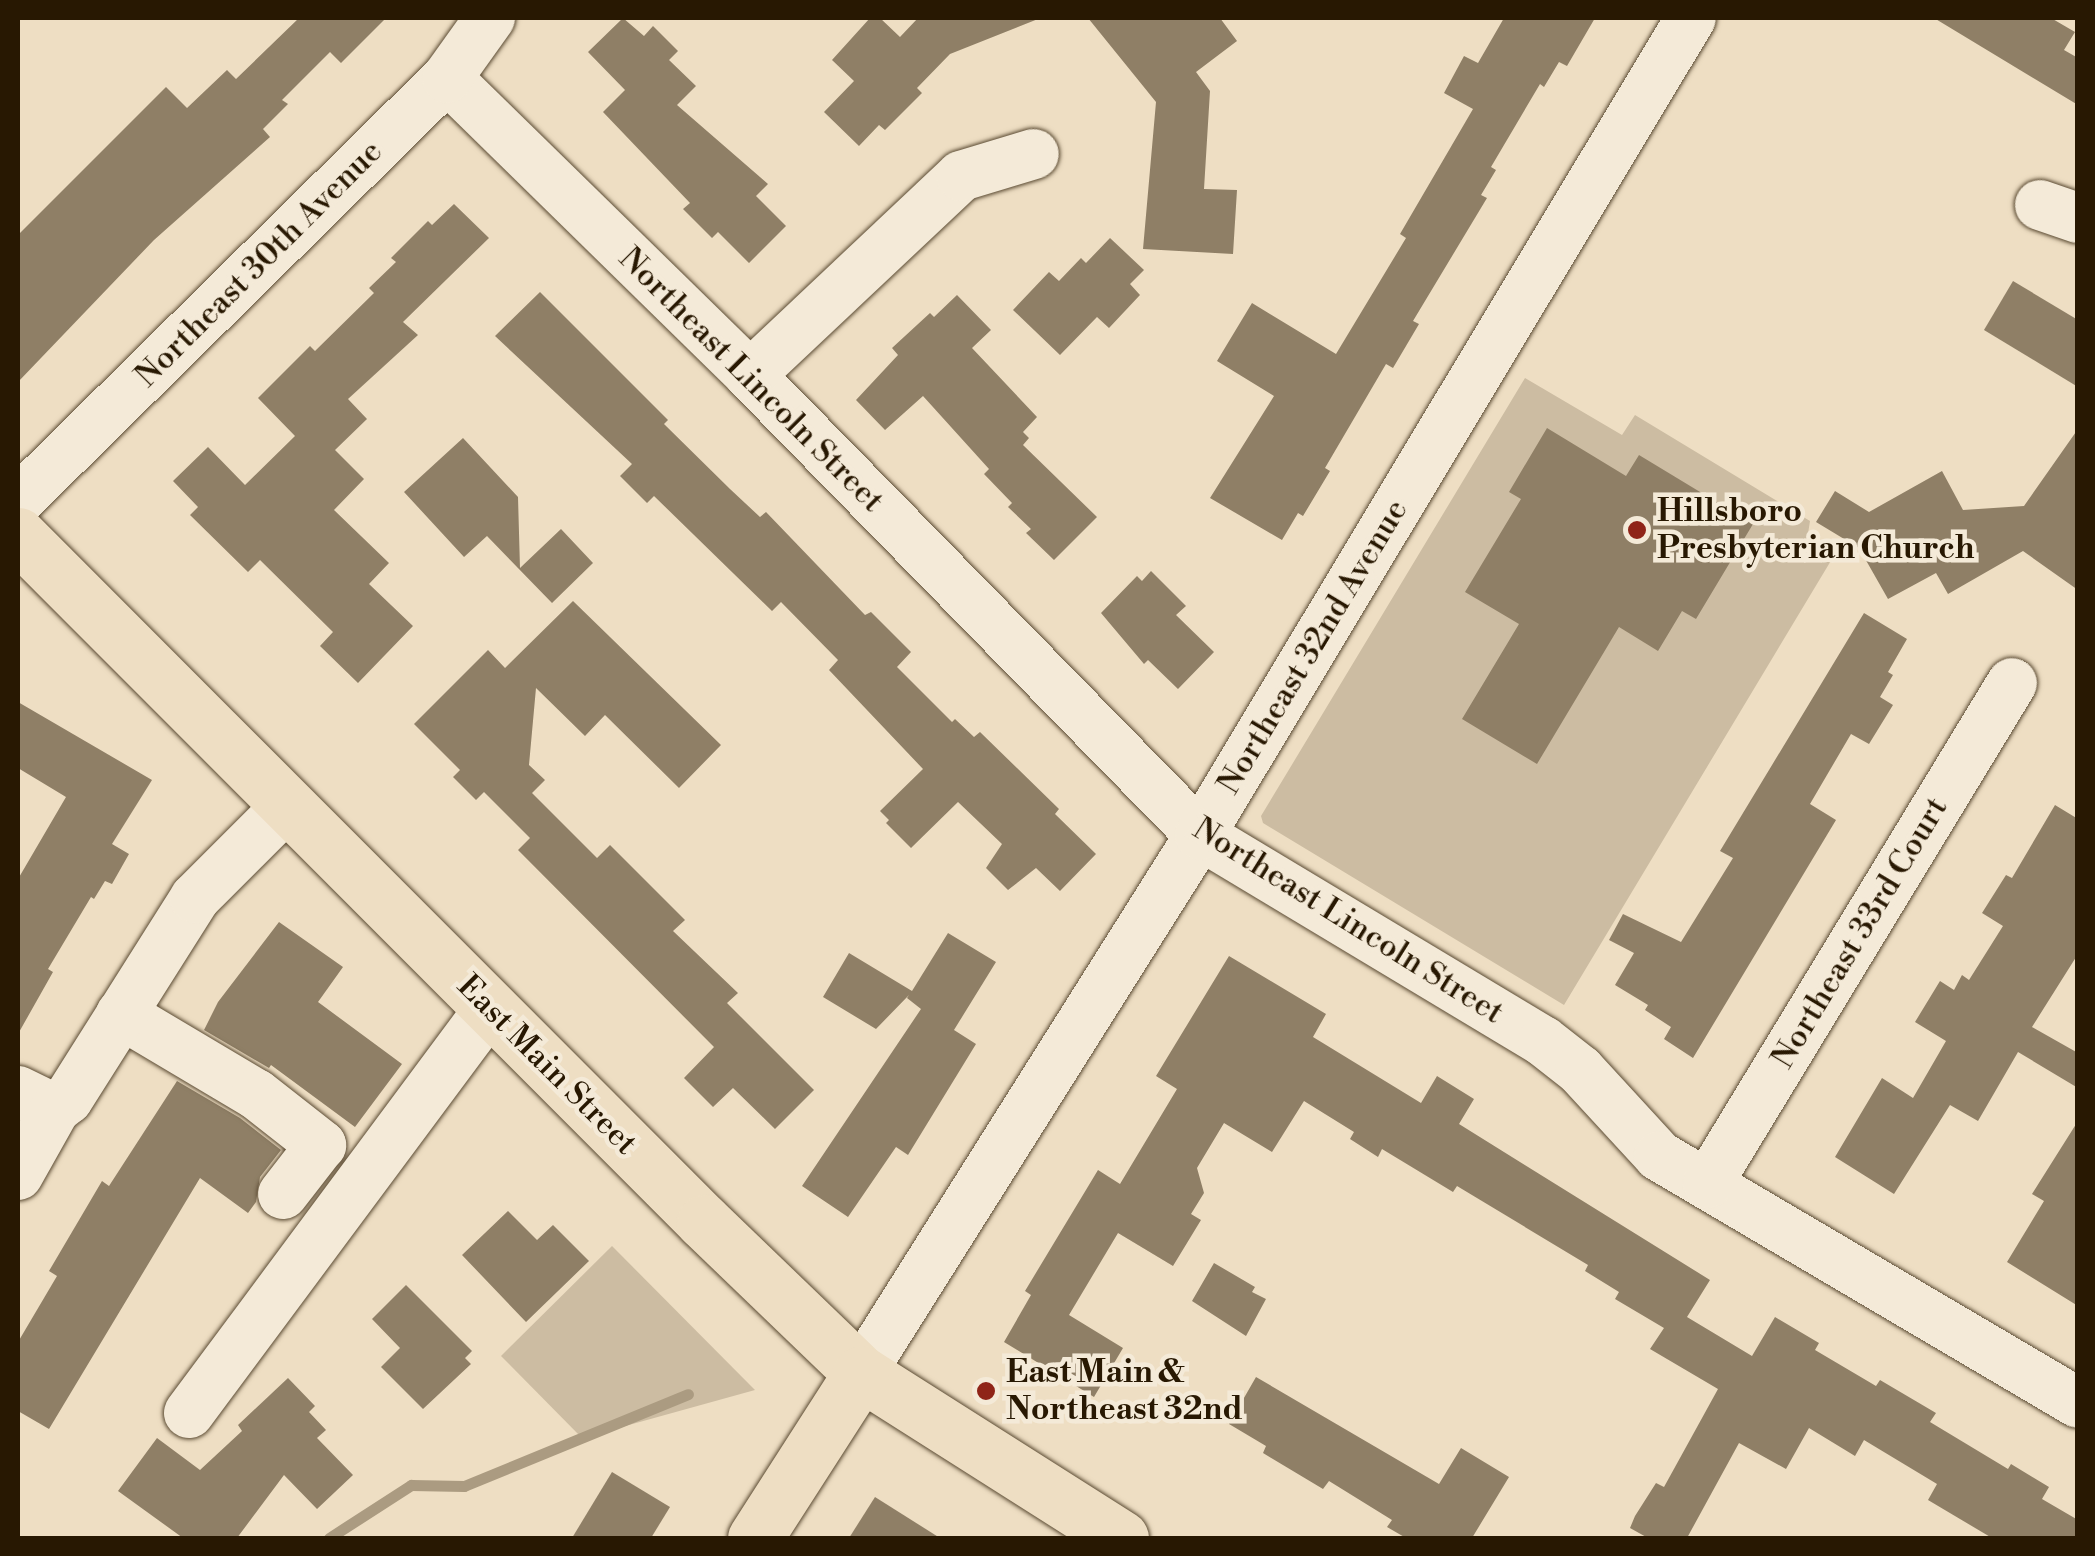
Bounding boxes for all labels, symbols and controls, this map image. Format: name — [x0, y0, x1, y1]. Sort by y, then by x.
street label: Northeast 30th Avenue — [128, 133, 390, 395]
street label: Northeast Lincoln Street — [611, 240, 891, 520]
street label: Northeast 32nd Avenue — [1210, 493, 1416, 801]
place label: Hillsboro Presbyterian Church — [1657, 493, 1975, 568]
marker: Hillsboro Presbyterian Church — [1626, 519, 1648, 541]
street label: Northeast 33rd Court — [1764, 791, 1956, 1075]
street label: Northeast Lincoln Street — [1186, 810, 1510, 1032]
street label: East Main Street — [449, 967, 645, 1163]
place label: East Main & Northeast 32nd — [1006, 1354, 1243, 1429]
marker: East Main & Northeast 32nd — [975, 1380, 997, 1402]

